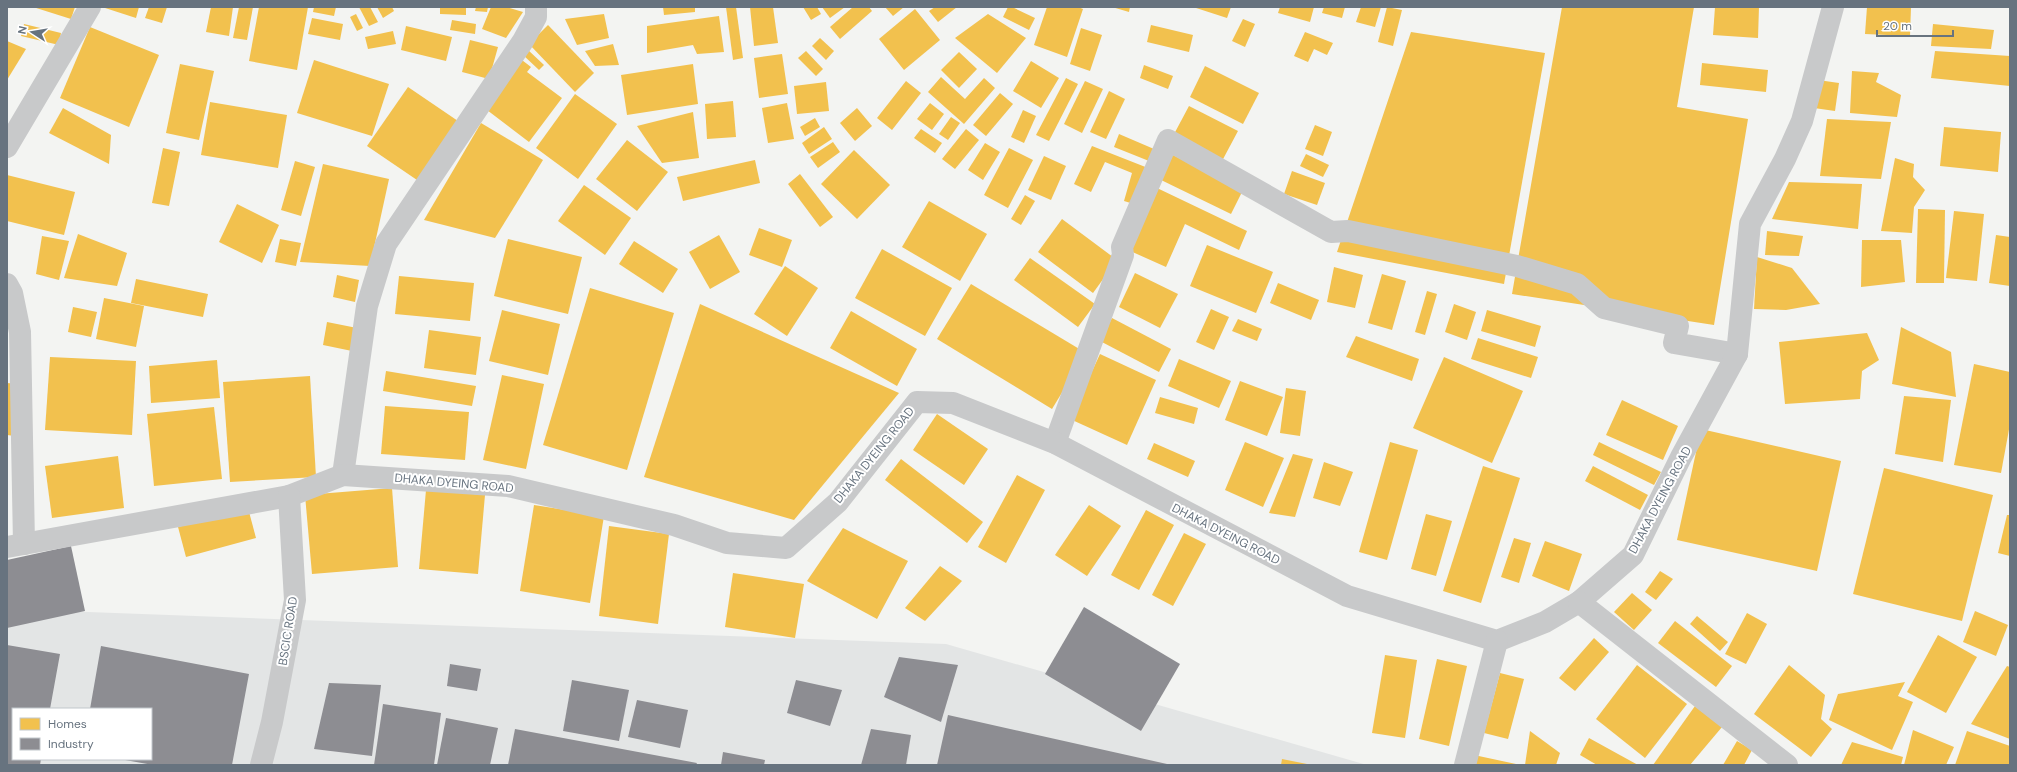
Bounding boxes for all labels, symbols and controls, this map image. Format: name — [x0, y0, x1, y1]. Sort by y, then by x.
north arrow — [12, 12, 52, 52]
scale bar — [1877, 12, 1953, 38]
text: 20 m — [1883, 18, 1912, 34]
text: N — [15, 25, 30, 35]
street label: DHAKA DYEING ROAD — [830, 404, 918, 506]
street label: DHAKA DYEING ROAD — [1625, 444, 1695, 556]
street label: DHAKA DYEING ROAD — [394, 470, 514, 496]
street label: DHAKA DYEING ROAD — [1169, 500, 1283, 568]
street label: BSCIC ROAD — [275, 595, 301, 667]
legend — [12, 708, 152, 760]
text: Homes — [48, 716, 87, 732]
text: Industry — [48, 736, 94, 752]

